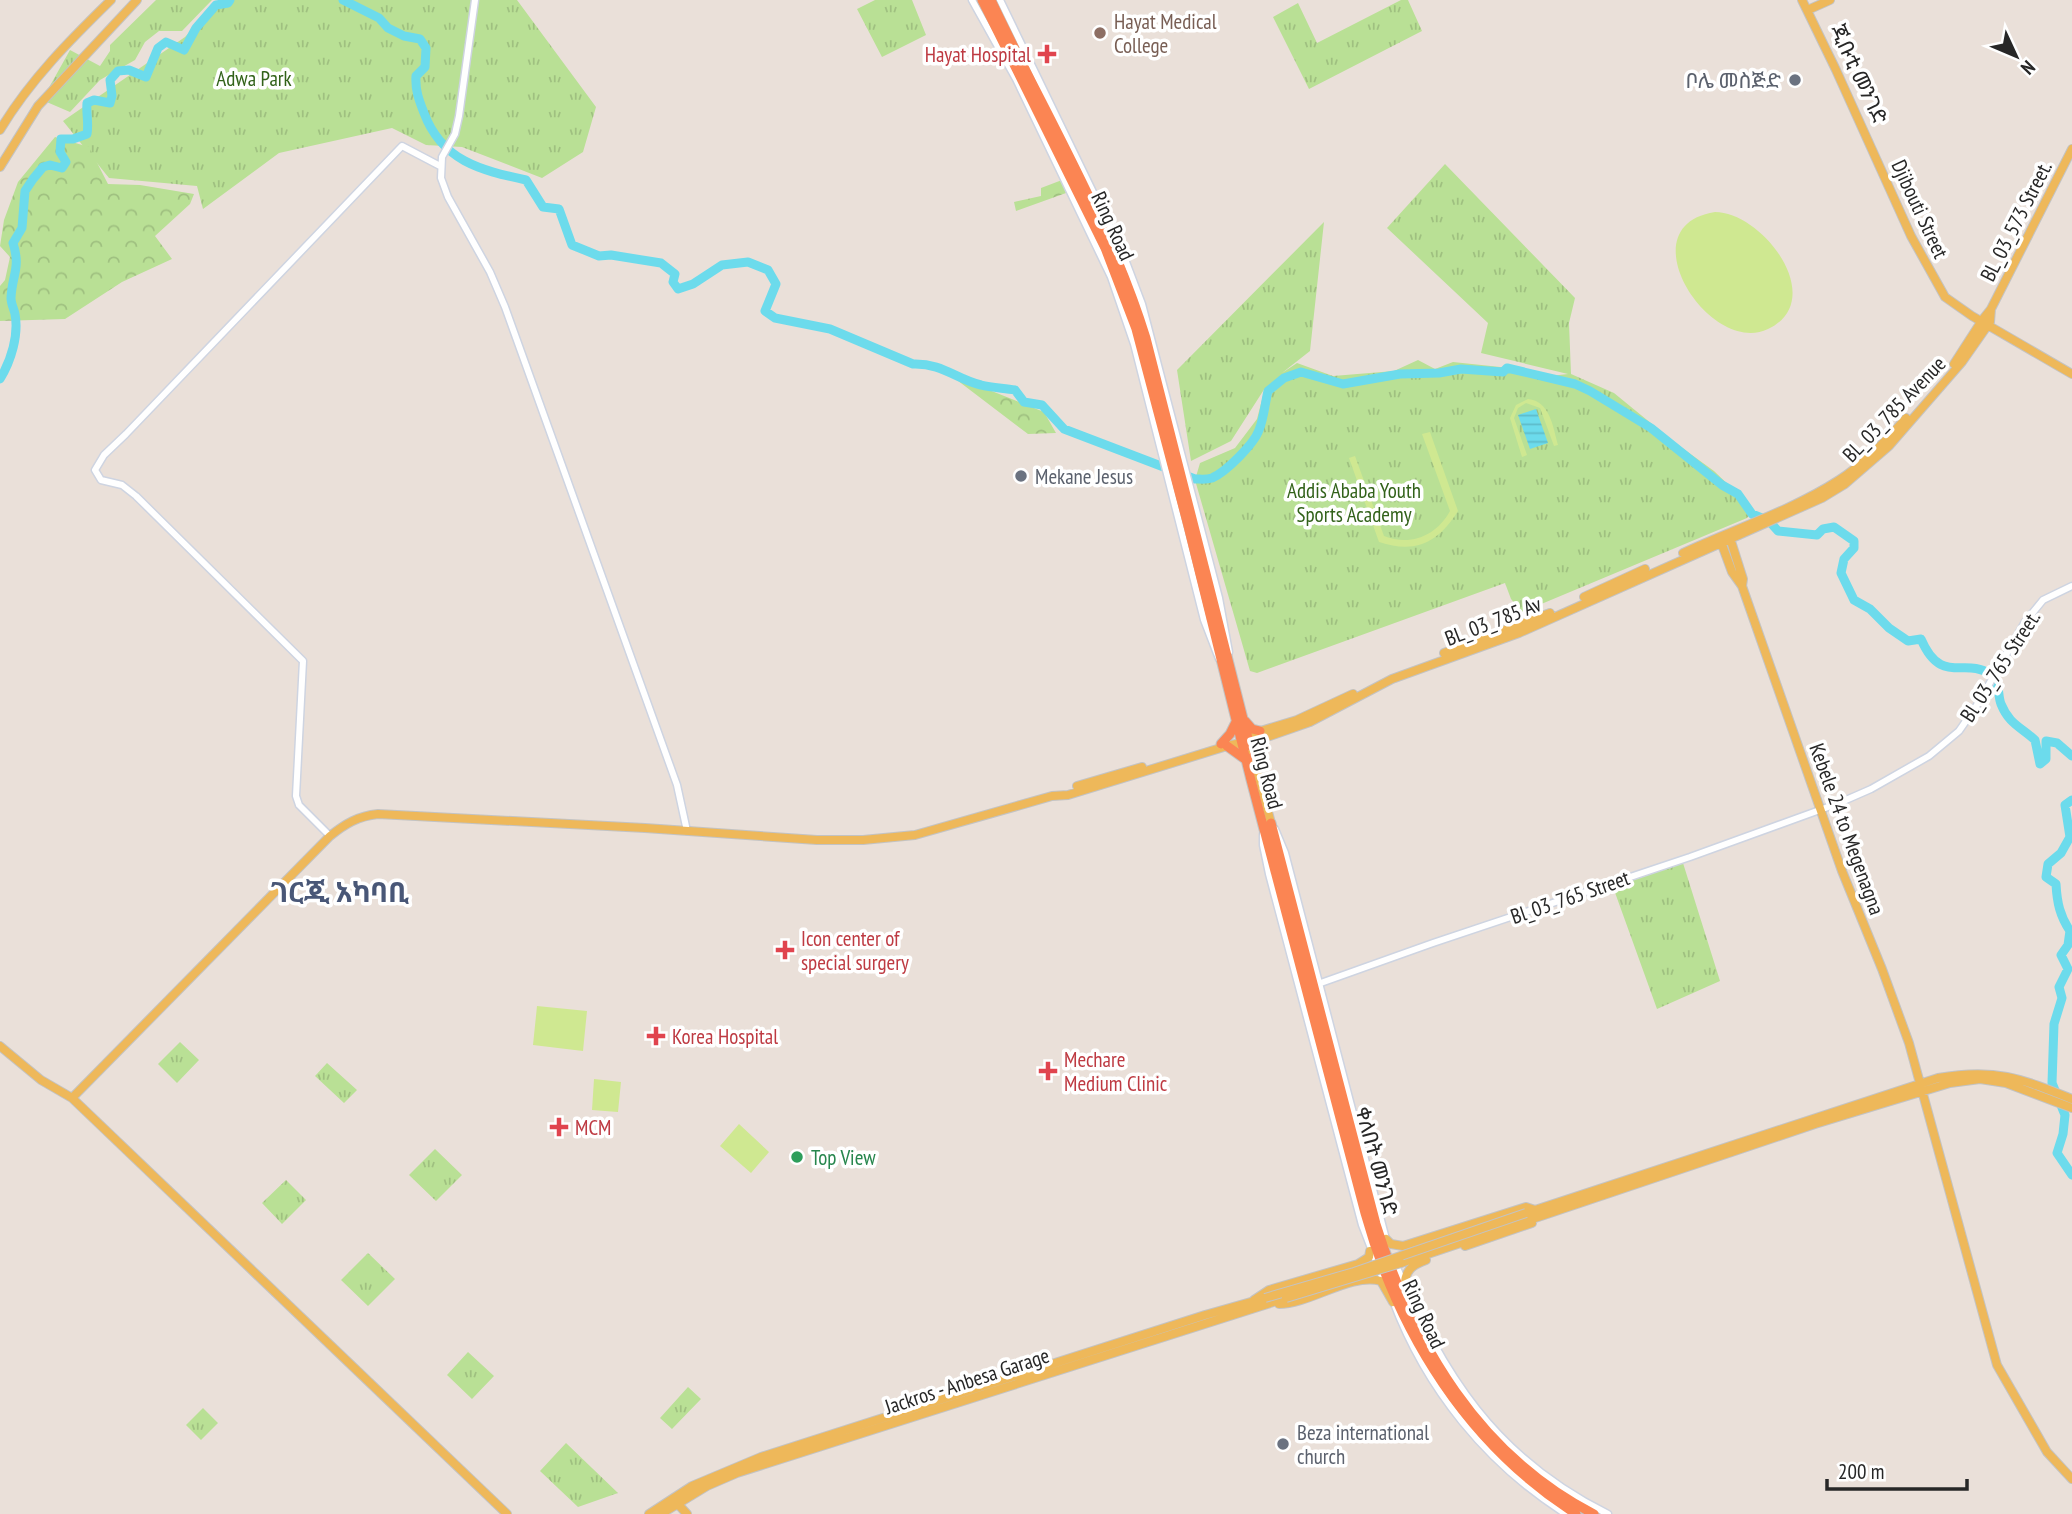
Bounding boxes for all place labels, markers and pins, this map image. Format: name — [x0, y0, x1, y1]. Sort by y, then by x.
place label: Hayat Medical College — [1114, 8, 1217, 59]
marker: Hayat Medical College — [1092, 25, 1108, 41]
place label: Hayat Hospital — [925, 41, 1031, 68]
marker: Hayat Hospital — [1037, 44, 1057, 64]
place label: ቦሌ መስጅድ — [1686, 67, 1781, 94]
marker: ቦሌ መስጅድ — [1787, 72, 1803, 88]
place label: Mekane Jesus — [1035, 463, 1133, 490]
marker: Mekane Jesus — [1013, 468, 1029, 484]
place label: Icon center of special surgery — [801, 925, 909, 976]
marker: Icon center of special surgery — [775, 940, 795, 960]
place label: Korea Hospital — [672, 1023, 778, 1050]
marker: Korea Hospital — [646, 1026, 666, 1046]
place label: Mechare Medium Clinic — [1064, 1046, 1168, 1097]
marker: Mechare Medium Clinic — [1038, 1061, 1058, 1081]
place label: MCM — [575, 1114, 611, 1141]
marker: MCM — [549, 1117, 569, 1137]
place label: Top View — [811, 1144, 876, 1171]
marker: Top View — [789, 1149, 805, 1165]
place label: Beza international church — [1297, 1419, 1429, 1470]
marker: Beza international church — [1275, 1436, 1291, 1452]

